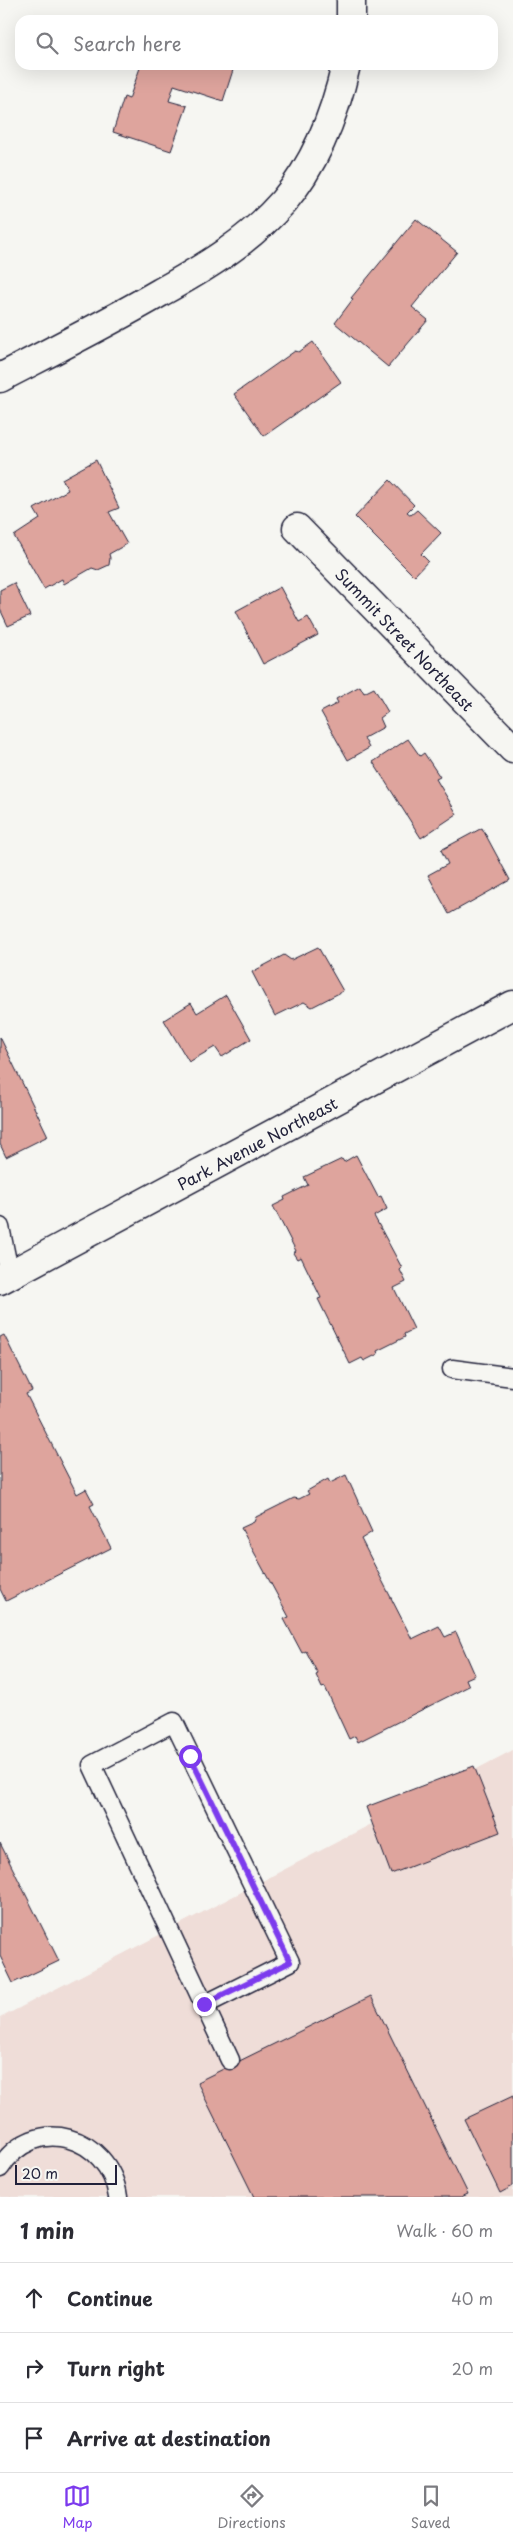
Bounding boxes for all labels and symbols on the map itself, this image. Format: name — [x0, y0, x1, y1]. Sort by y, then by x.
street label: Summit Street Northeast — [330, 562, 480, 716]
street label: Park Avenue Northeast — [173, 1091, 341, 1195]
route start — [179, 1745, 202, 1768]
route end — [193, 1993, 216, 2016]
scale bar — [15, 2162, 118, 2185]

